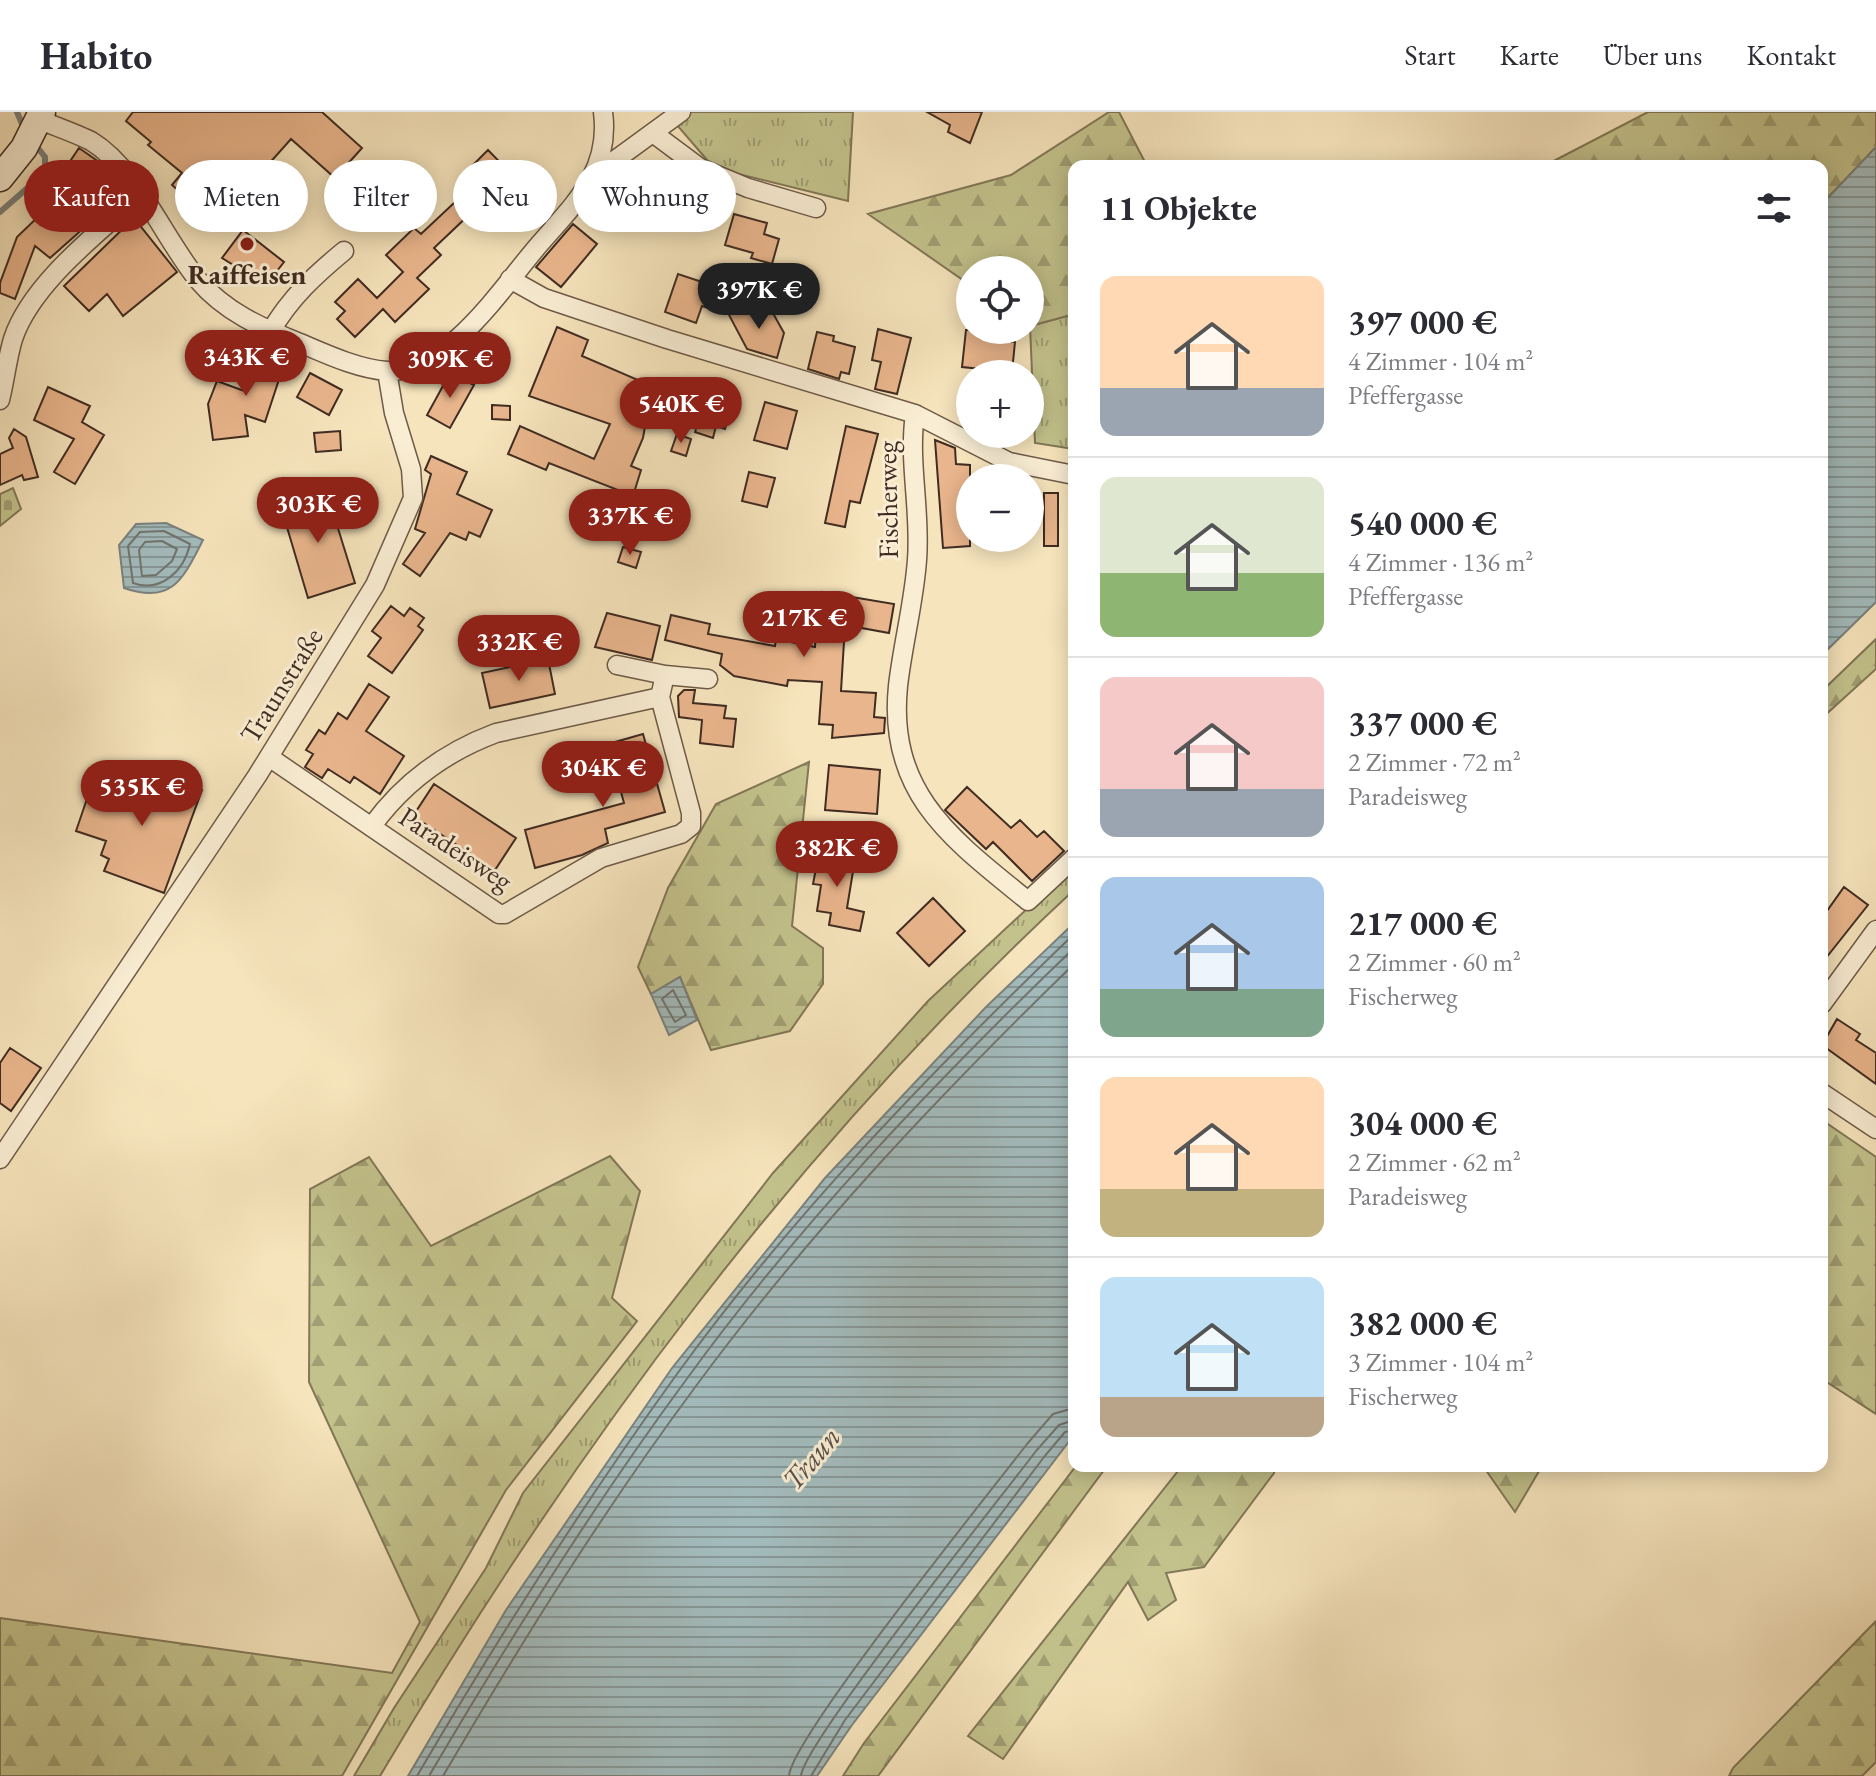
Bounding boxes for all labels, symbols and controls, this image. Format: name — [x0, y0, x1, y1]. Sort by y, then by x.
text: Habito — [40, 31, 152, 80]
text: Start — [1404, 37, 1456, 73]
text: Karte — [1500, 37, 1559, 73]
text: Über uns — [1603, 37, 1702, 73]
text: Kontakt — [1746, 37, 1836, 73]
chip: Kaufen — [24, 160, 159, 232]
chip: Mieten — [175, 160, 308, 232]
chip: Filter — [324, 160, 437, 232]
chip: Neu — [453, 160, 557, 232]
chip: Wohnung — [573, 160, 736, 232]
text: 11 Objekte — [1100, 186, 1257, 230]
icon: filters — [1752, 186, 1796, 230]
marker: Raiffeisen — [238, 235, 256, 253]
place label: Raiffeisen — [188, 256, 307, 292]
map controls — [956, 256, 1044, 552]
button: locate — [956, 256, 1044, 344]
pin: 397K € — [694, 263, 824, 331]
text: 397K € — [716, 272, 802, 306]
text: 397 000 € — [1348, 300, 1497, 344]
icon: home — [1164, 308, 1260, 404]
pin: 343K € — [181, 330, 311, 398]
pin: 309K € — [385, 332, 515, 400]
text: 343K € — [203, 339, 289, 373]
text: 309K € — [407, 341, 493, 375]
text: 4 Zimmer · 104 m² — [1348, 344, 1533, 378]
button: + — [956, 360, 1044, 448]
pin: 540K € — [616, 377, 746, 445]
text: Pfeffergasse — [1348, 378, 1463, 412]
text: 540K € — [638, 386, 724, 420]
street label: Fischerweg — [868, 440, 906, 559]
button: − — [956, 464, 1044, 552]
pin: 303K € — [253, 477, 383, 545]
text: 303K € — [275, 486, 361, 520]
pin: 337K € — [565, 489, 695, 557]
text: 337K € — [587, 498, 673, 532]
text: 540 000 € — [1348, 501, 1497, 545]
icon: home — [1164, 509, 1260, 605]
text: 4 Zimmer · 136 m² — [1348, 545, 1533, 579]
text: Pfeffergasse — [1348, 579, 1463, 613]
pin: 217K € — [739, 591, 869, 659]
text: 217K € — [761, 600, 847, 634]
pin: 332K € — [454, 615, 584, 683]
street label: Traunstraße — [231, 621, 331, 749]
text: 332K € — [476, 624, 562, 658]
text: 337 000 € — [1348, 701, 1497, 745]
icon: home — [1164, 709, 1260, 805]
pin: 304K € — [538, 741, 668, 809]
text: 2 Zimmer · 72 m² — [1348, 745, 1521, 779]
text: 304K € — [560, 750, 646, 784]
pin: 535K € — [77, 760, 207, 828]
text: 535K € — [99, 769, 185, 803]
text: Paradeisweg — [1348, 779, 1467, 813]
street label: Paradeisweg — [392, 798, 520, 898]
pin: 382K € — [772, 821, 902, 889]
text: 382K € — [794, 830, 880, 864]
text: 217 000 € — [1348, 901, 1497, 945]
icon: home — [1164, 909, 1260, 1005]
text: 2 Zimmer · 60 m² — [1348, 945, 1521, 979]
text: Fischerweg — [1348, 979, 1458, 1013]
text: 304 000 € — [1348, 1101, 1497, 1145]
icon: home — [1164, 1109, 1260, 1205]
text: 2 Zimmer · 62 m² — [1348, 1145, 1521, 1179]
text: Paradeisweg — [1348, 1179, 1467, 1213]
text: 382 000 € — [1348, 1301, 1497, 1345]
icon: home — [1164, 1309, 1260, 1405]
text: 3 Zimmer · 104 m² — [1348, 1345, 1533, 1379]
text: Fischerweg — [1348, 1379, 1458, 1413]
water label: Traun — [773, 1418, 849, 1498]

